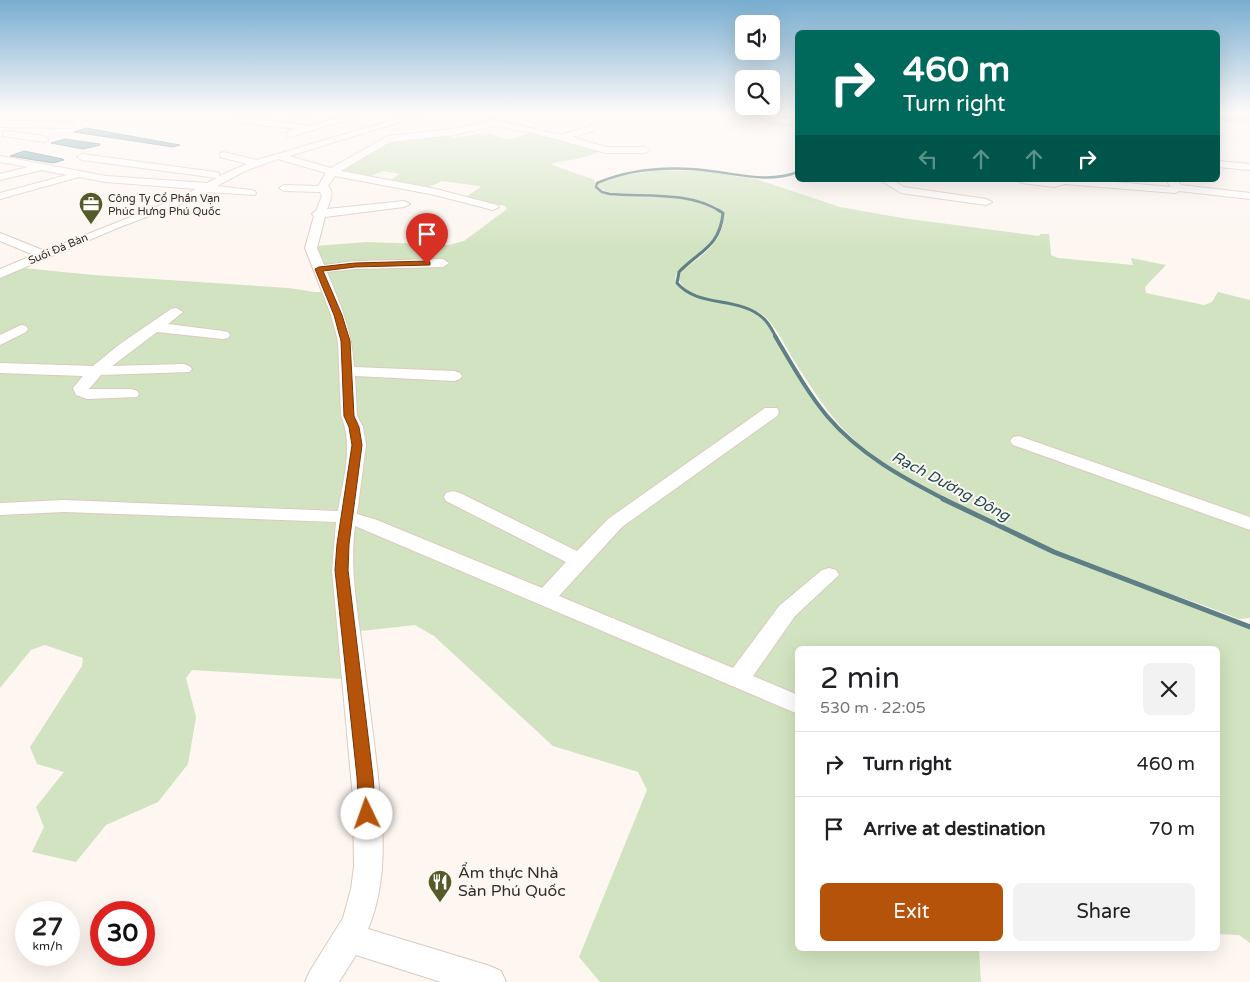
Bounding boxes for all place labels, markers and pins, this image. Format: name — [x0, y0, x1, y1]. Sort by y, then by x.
office icon: Công Ty Cổ Phần Vạn Phúc Hưng Phú Quốc — [78, 191, 104, 225]
place label: Công Ty Cổ Phần Vạn Phúc Hưng Phú Quốc — [108, 192, 221, 218]
pin — [406, 213, 448, 264]
place label: Ẩm thực Nhà Sàn Phú Quốc — [458, 862, 566, 901]
restaurant icon: Ẩm thực Nhà Sàn Phú Quốc — [427, 869, 453, 903]

